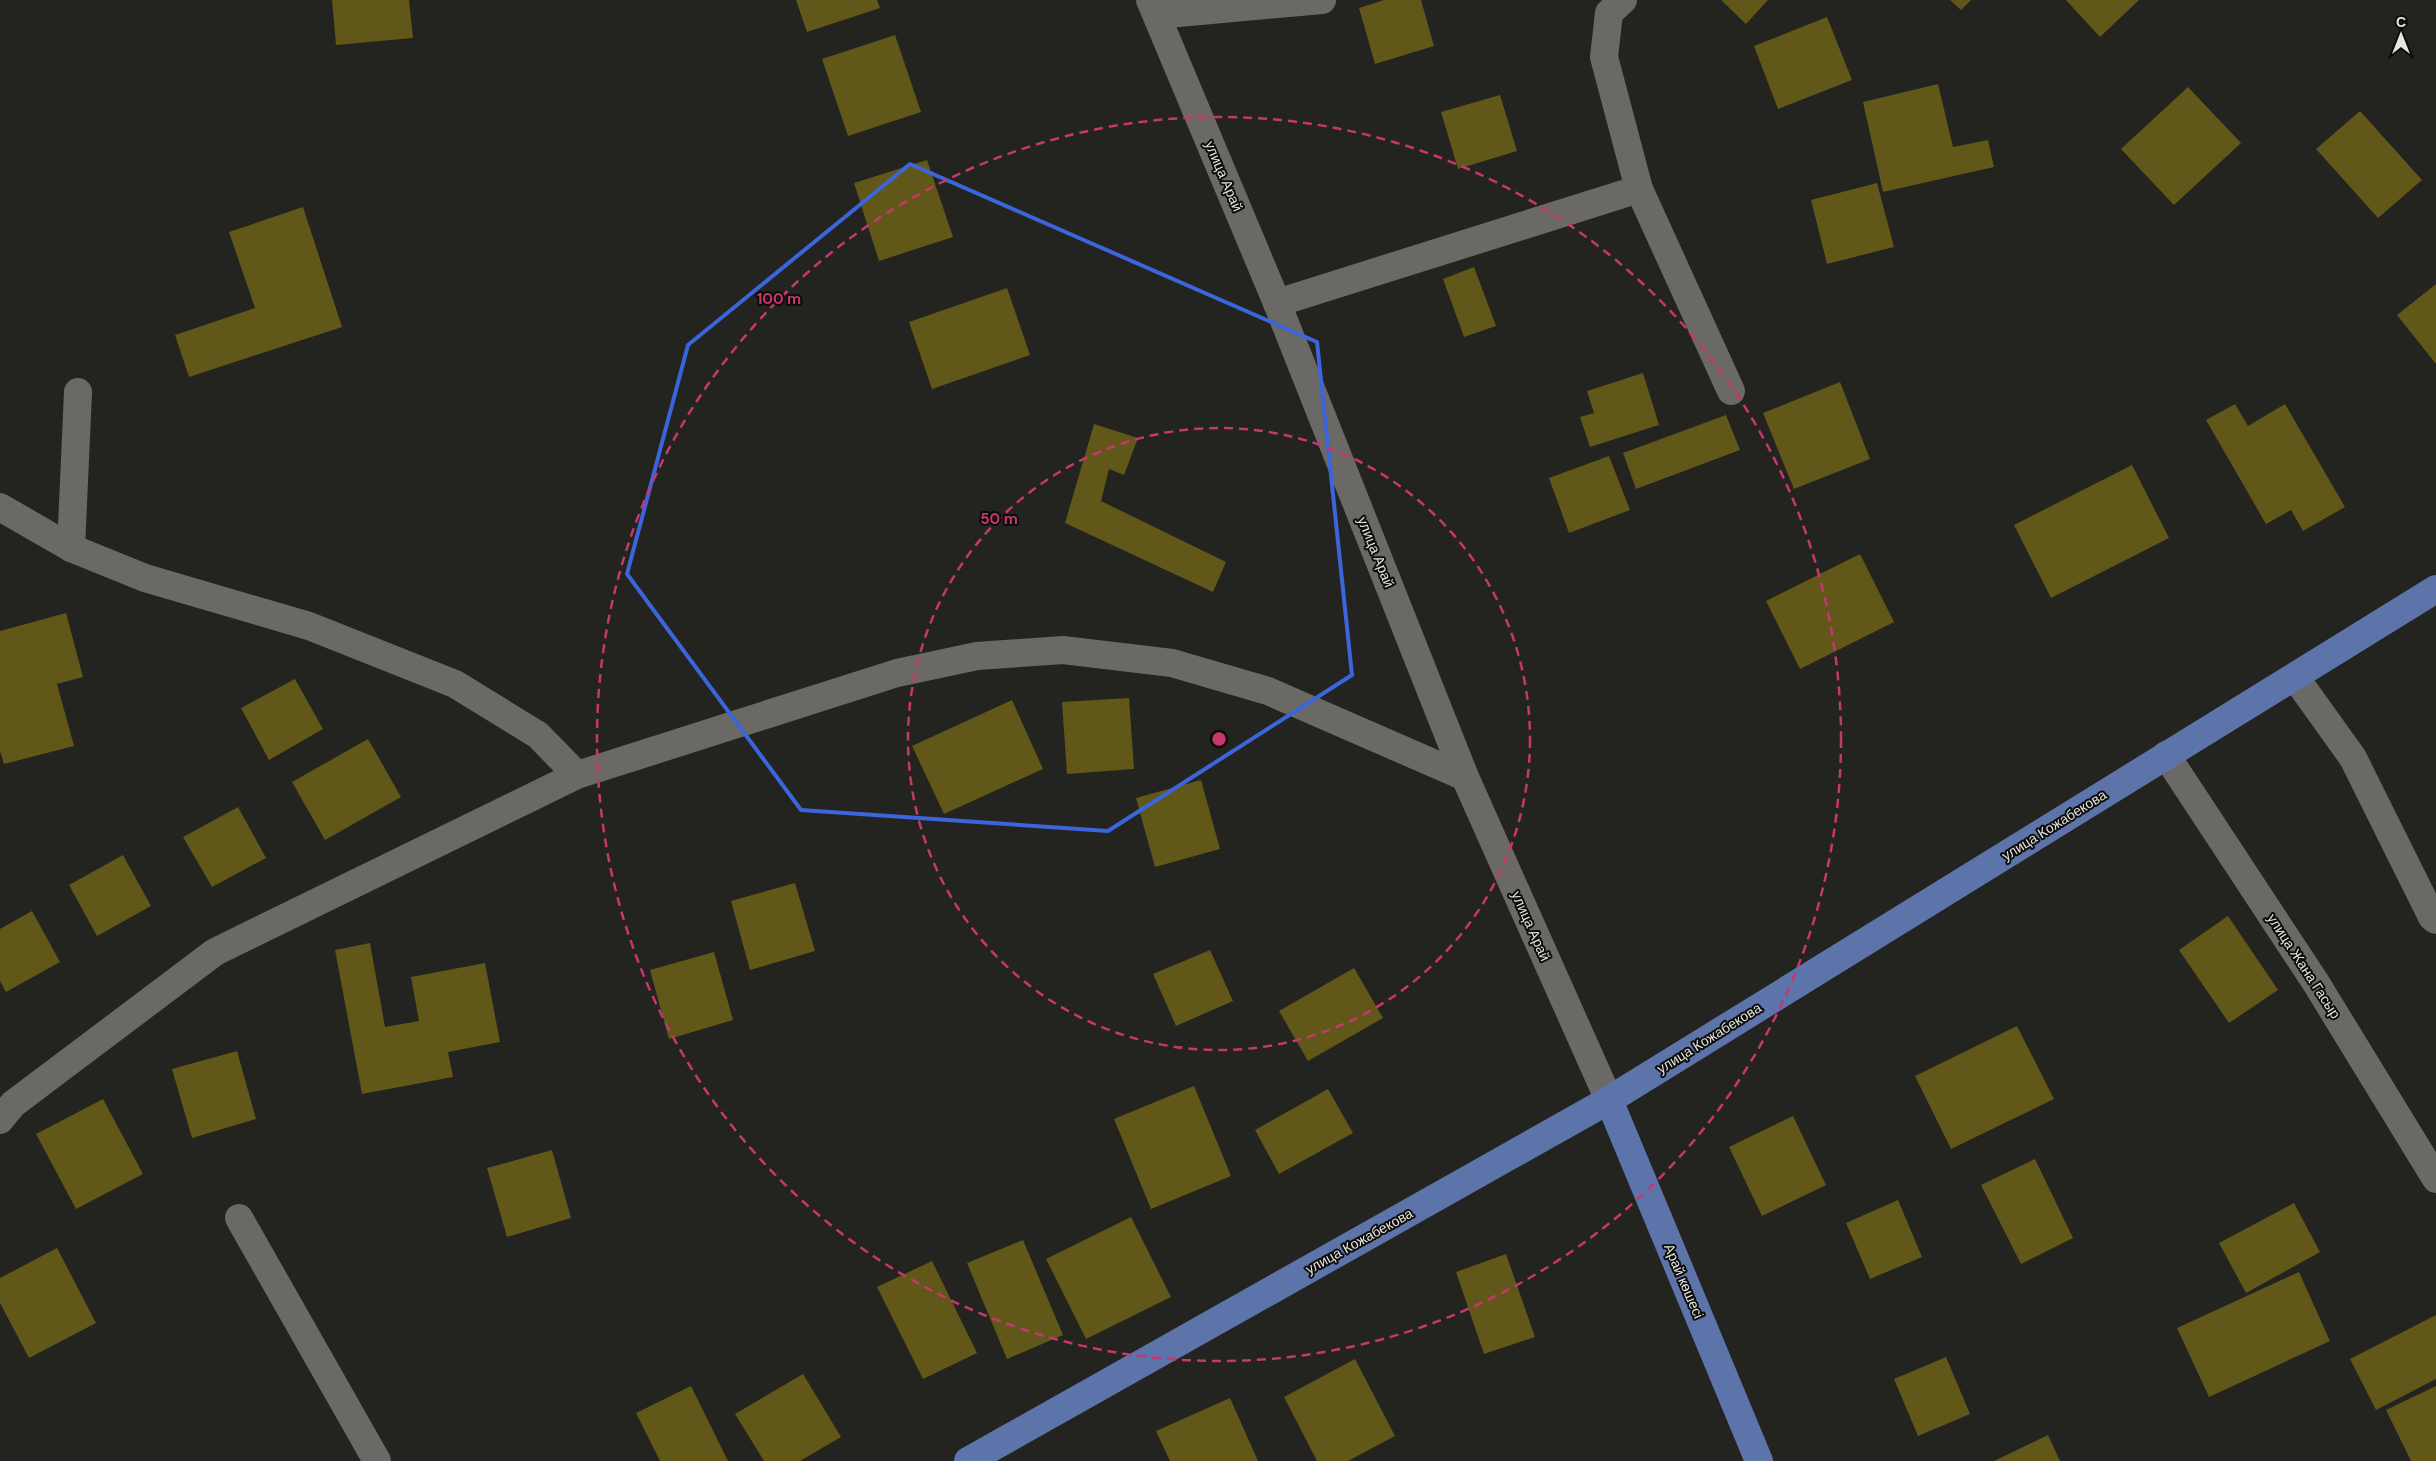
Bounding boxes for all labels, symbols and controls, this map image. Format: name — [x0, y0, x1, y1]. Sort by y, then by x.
north arrow — [2376, 10, 2426, 60]
text: С — [2396, 13, 2406, 31]
street label: улица Арай — [1201, 138, 1247, 214]
text: 100 m — [757, 289, 801, 309]
text: 50 m — [980, 509, 1018, 529]
street label: улица Арай — [1354, 514, 1398, 590]
centre of rings — [1210, 730, 1228, 748]
street label: улица Кожабекова — [1998, 785, 2110, 864]
street label: улица Арай — [1508, 888, 1554, 964]
street label: улица Жана Гасыр — [2263, 910, 2345, 1022]
street label: улица Кожабекова — [1653, 998, 1765, 1077]
street label: улица Кожабекова — [1302, 1204, 1416, 1278]
street label: Арай көшесі — [1660, 1241, 1708, 1321]

